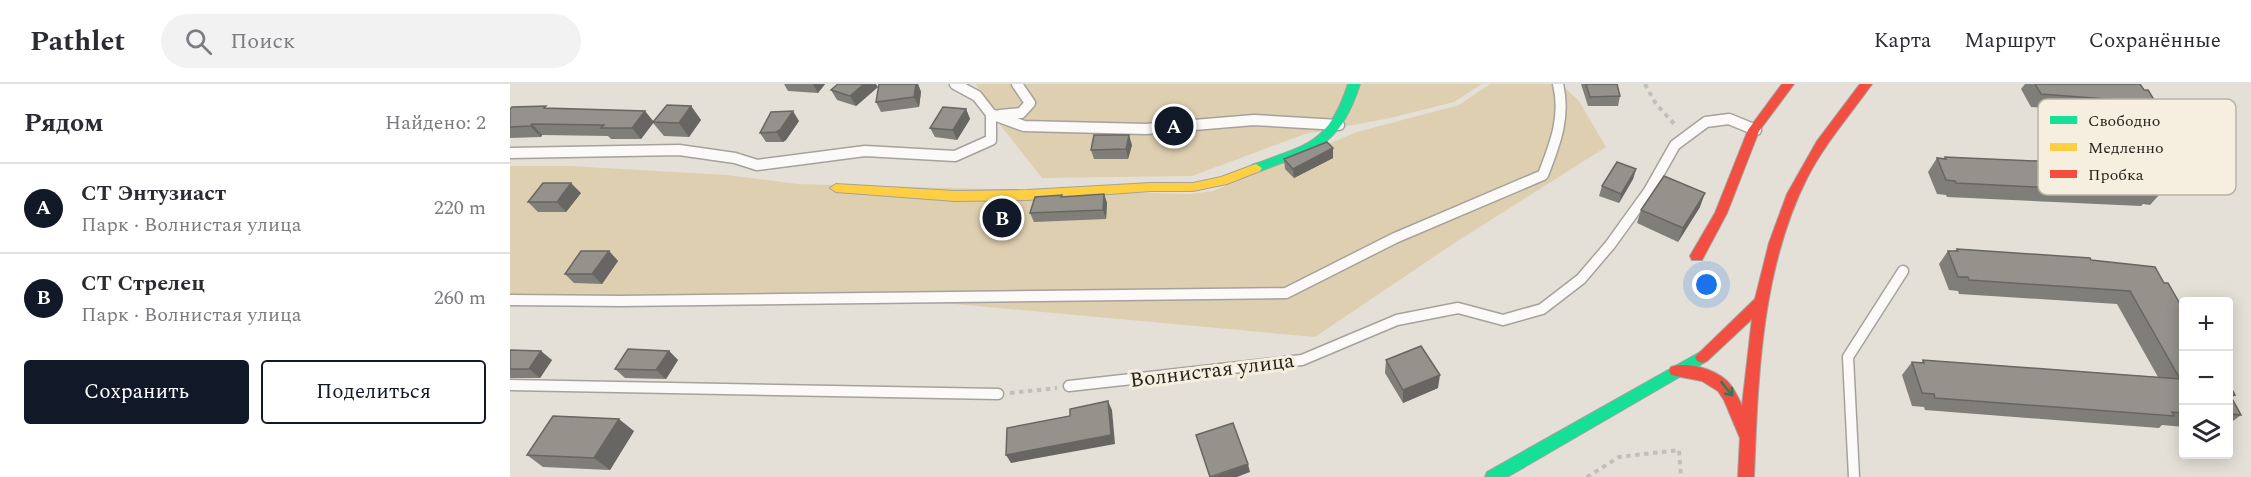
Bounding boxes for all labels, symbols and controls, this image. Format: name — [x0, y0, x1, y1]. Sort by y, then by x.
search box — [161, 14, 581, 68]
text: Pathlet — [30, 20, 125, 63]
icon: search — [182, 25, 215, 58]
text: Поиск — [230, 25, 295, 58]
text: Карта — [1874, 25, 1931, 57]
text: Маршрут — [1964, 25, 2056, 57]
text: Сохранённые — [2089, 25, 2221, 57]
legend — [2038, 99, 2236, 195]
text: Рядом — [24, 103, 104, 143]
pin: A — [1154, 104, 1194, 148]
text: Найдено: 2 — [385, 108, 486, 138]
text: Свободно — [2088, 109, 2160, 133]
text: Медленно — [2088, 136, 2164, 160]
text: Пробка — [2088, 163, 2144, 187]
text: СТ Энтузиаст — [81, 177, 226, 210]
text: A — [36, 193, 51, 223]
text: 220 m — [434, 193, 486, 223]
pin: B — [982, 196, 1022, 240]
text: Парк · Волнистая улица — [81, 210, 301, 240]
text: СТ Стрелец — [81, 267, 205, 300]
your location — [1692, 270, 1721, 299]
text: B — [36, 283, 51, 313]
text: 260 m — [434, 283, 486, 313]
map controls — [2179, 297, 2233, 459]
button: + — [2179, 297, 2233, 351]
text: Парк · Волнистая улица — [81, 300, 301, 330]
street label: Волнистая улица — [1128, 345, 1297, 397]
button: − — [2179, 351, 2233, 405]
button: Сохранить — [24, 360, 249, 424]
button: Поделиться — [261, 360, 486, 424]
one-way arrow — [1720, 381, 1733, 397]
button: layers — [2179, 405, 2233, 459]

